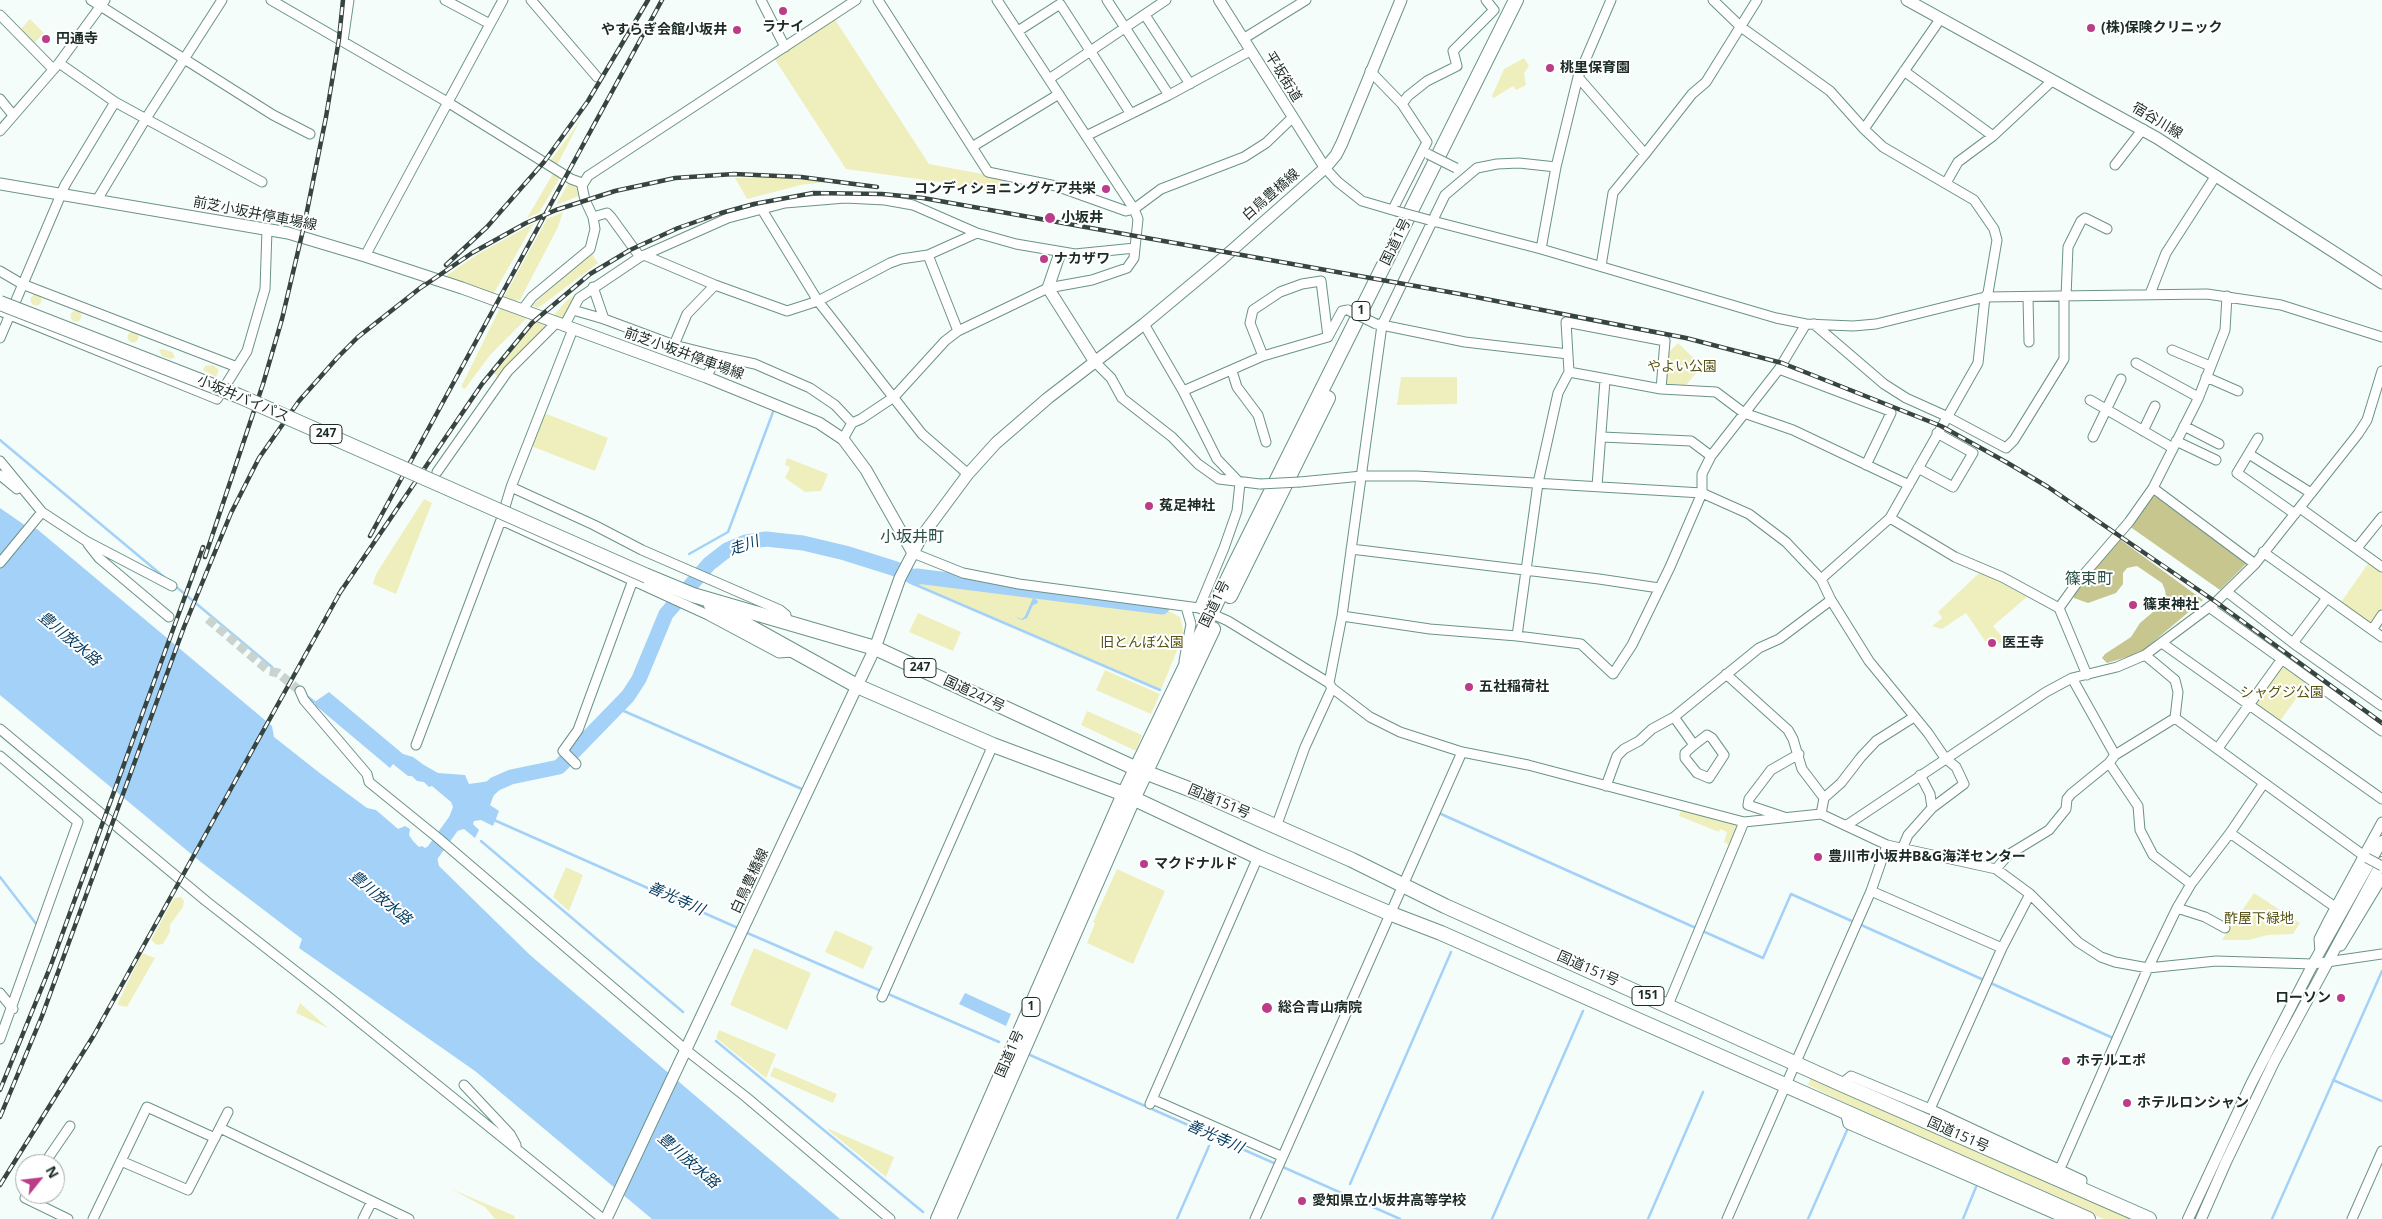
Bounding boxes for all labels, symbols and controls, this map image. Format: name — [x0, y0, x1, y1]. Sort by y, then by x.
marker: ラナイ — [777, 5, 789, 17]
place label: ラナイ — [762, 19, 804, 35]
place label: (株)保険クリニック — [2101, 20, 2222, 36]
place label: やすらぎ会館小坂井 — [601, 22, 727, 38]
marker: (株)保険クリニック — [2085, 22, 2097, 34]
marker: やすらぎ会館小坂井 — [731, 24, 743, 36]
place label: 円通寺 — [56, 31, 98, 47]
marker: 円通寺 — [40, 33, 52, 45]
street label: 平坂街道 — [1261, 49, 1305, 105]
place label: 桃里保育園 — [1560, 60, 1630, 76]
marker: 桃里保育園 — [1544, 62, 1556, 74]
street label: 宿谷川線 — [2129, 99, 2185, 143]
street label: 白鳥豊橋線 — [1239, 166, 1303, 224]
place label: コンディショニングケア共栄 — [914, 181, 1096, 197]
marker: コンディショニングケア共栄 — [1100, 183, 1112, 195]
street label: 前芝小坂井停車場線 — [192, 194, 318, 234]
place label: 小坂井 — [1061, 210, 1103, 226]
marker: 小坂井 — [1043, 211, 1057, 225]
street label: 国道1号 — [1377, 216, 1415, 268]
place label: ナカザワ — [1054, 251, 1110, 267]
marker: ナカザワ — [1038, 253, 1050, 265]
road number: 1 — [1352, 302, 1370, 321]
street label: 前芝小坂井停車場線 — [622, 325, 746, 383]
park label: やよい公園 — [1647, 359, 1717, 375]
street label: 小坂井バイパス — [195, 372, 291, 426]
road number: 247 — [310, 424, 342, 444]
place label: 菟足神社 — [1159, 498, 1215, 514]
marker: 菟足神社 — [1143, 500, 1155, 512]
district label: 小坂井町 — [880, 527, 944, 547]
water label: 走川 — [727, 533, 761, 559]
district label: 篠束町 — [2065, 569, 2113, 589]
street label: 国道1号 — [1196, 578, 1234, 630]
place label: 篠束神社 — [2143, 597, 2199, 613]
marker: 篠束神社 — [2127, 599, 2139, 611]
water label: 豊川放水路 — [34, 608, 104, 670]
park label: 旧とんぼ公園 — [1100, 635, 1184, 651]
place label: 医王寺 — [2002, 635, 2044, 651]
marker: 医王寺 — [1986, 637, 1998, 649]
road number: 247 — [904, 658, 936, 678]
street label: 国道247号 — [941, 672, 1007, 716]
place label: 五社稲荷社 — [1479, 679, 1549, 695]
marker: 五社稲荷社 — [1463, 681, 1475, 693]
park label: シャグジ公園 — [2240, 685, 2324, 701]
street label: 国道151号 — [1185, 781, 1253, 823]
street label: 白鳥豊橋線 — [728, 846, 772, 916]
place label: 豊川市小坂井B&G海洋センター — [1828, 849, 2026, 865]
marker: 豊川市小坂井B&G海洋センター — [1812, 851, 1824, 863]
place label: マクドナルド — [1154, 856, 1238, 872]
marker: マクドナルド — [1138, 858, 1150, 870]
water label: 豊川放水路 — [345, 867, 415, 929]
water label: 善光寺川 — [645, 879, 707, 919]
park label: 酢屋下緑地 — [2224, 911, 2294, 927]
street label: 国道151号 — [1554, 948, 1622, 990]
road number: 151 — [1632, 986, 1664, 1006]
place label: ローソン — [2275, 990, 2331, 1006]
marker: ローソン — [2335, 992, 2347, 1004]
road number: 1 — [1022, 998, 1040, 1016]
place label: 総合青山病院 — [1278, 1000, 1362, 1016]
marker: 総合青山病院 — [1260, 1001, 1274, 1015]
street label: 国道1号 — [992, 1028, 1028, 1080]
place label: ホテルエポ — [2076, 1053, 2146, 1069]
marker: ホテルエポ — [2060, 1055, 2072, 1067]
place label: ホテルロンシャン — [2137, 1095, 2249, 1111]
marker: ホテルロンシャン — [2121, 1097, 2133, 1109]
street label: 国道151号 — [1924, 1114, 1992, 1156]
water label: 善光寺川 — [1184, 1117, 1246, 1157]
water label: 豊川放水路 — [654, 1130, 722, 1192]
north arrow — [15, 1154, 65, 1204]
text: N — [42, 1162, 64, 1182]
place label: 愛知県立小坂井高等学校 — [1312, 1193, 1466, 1209]
marker: 愛知県立小坂井高等学校 — [1296, 1195, 1308, 1207]

